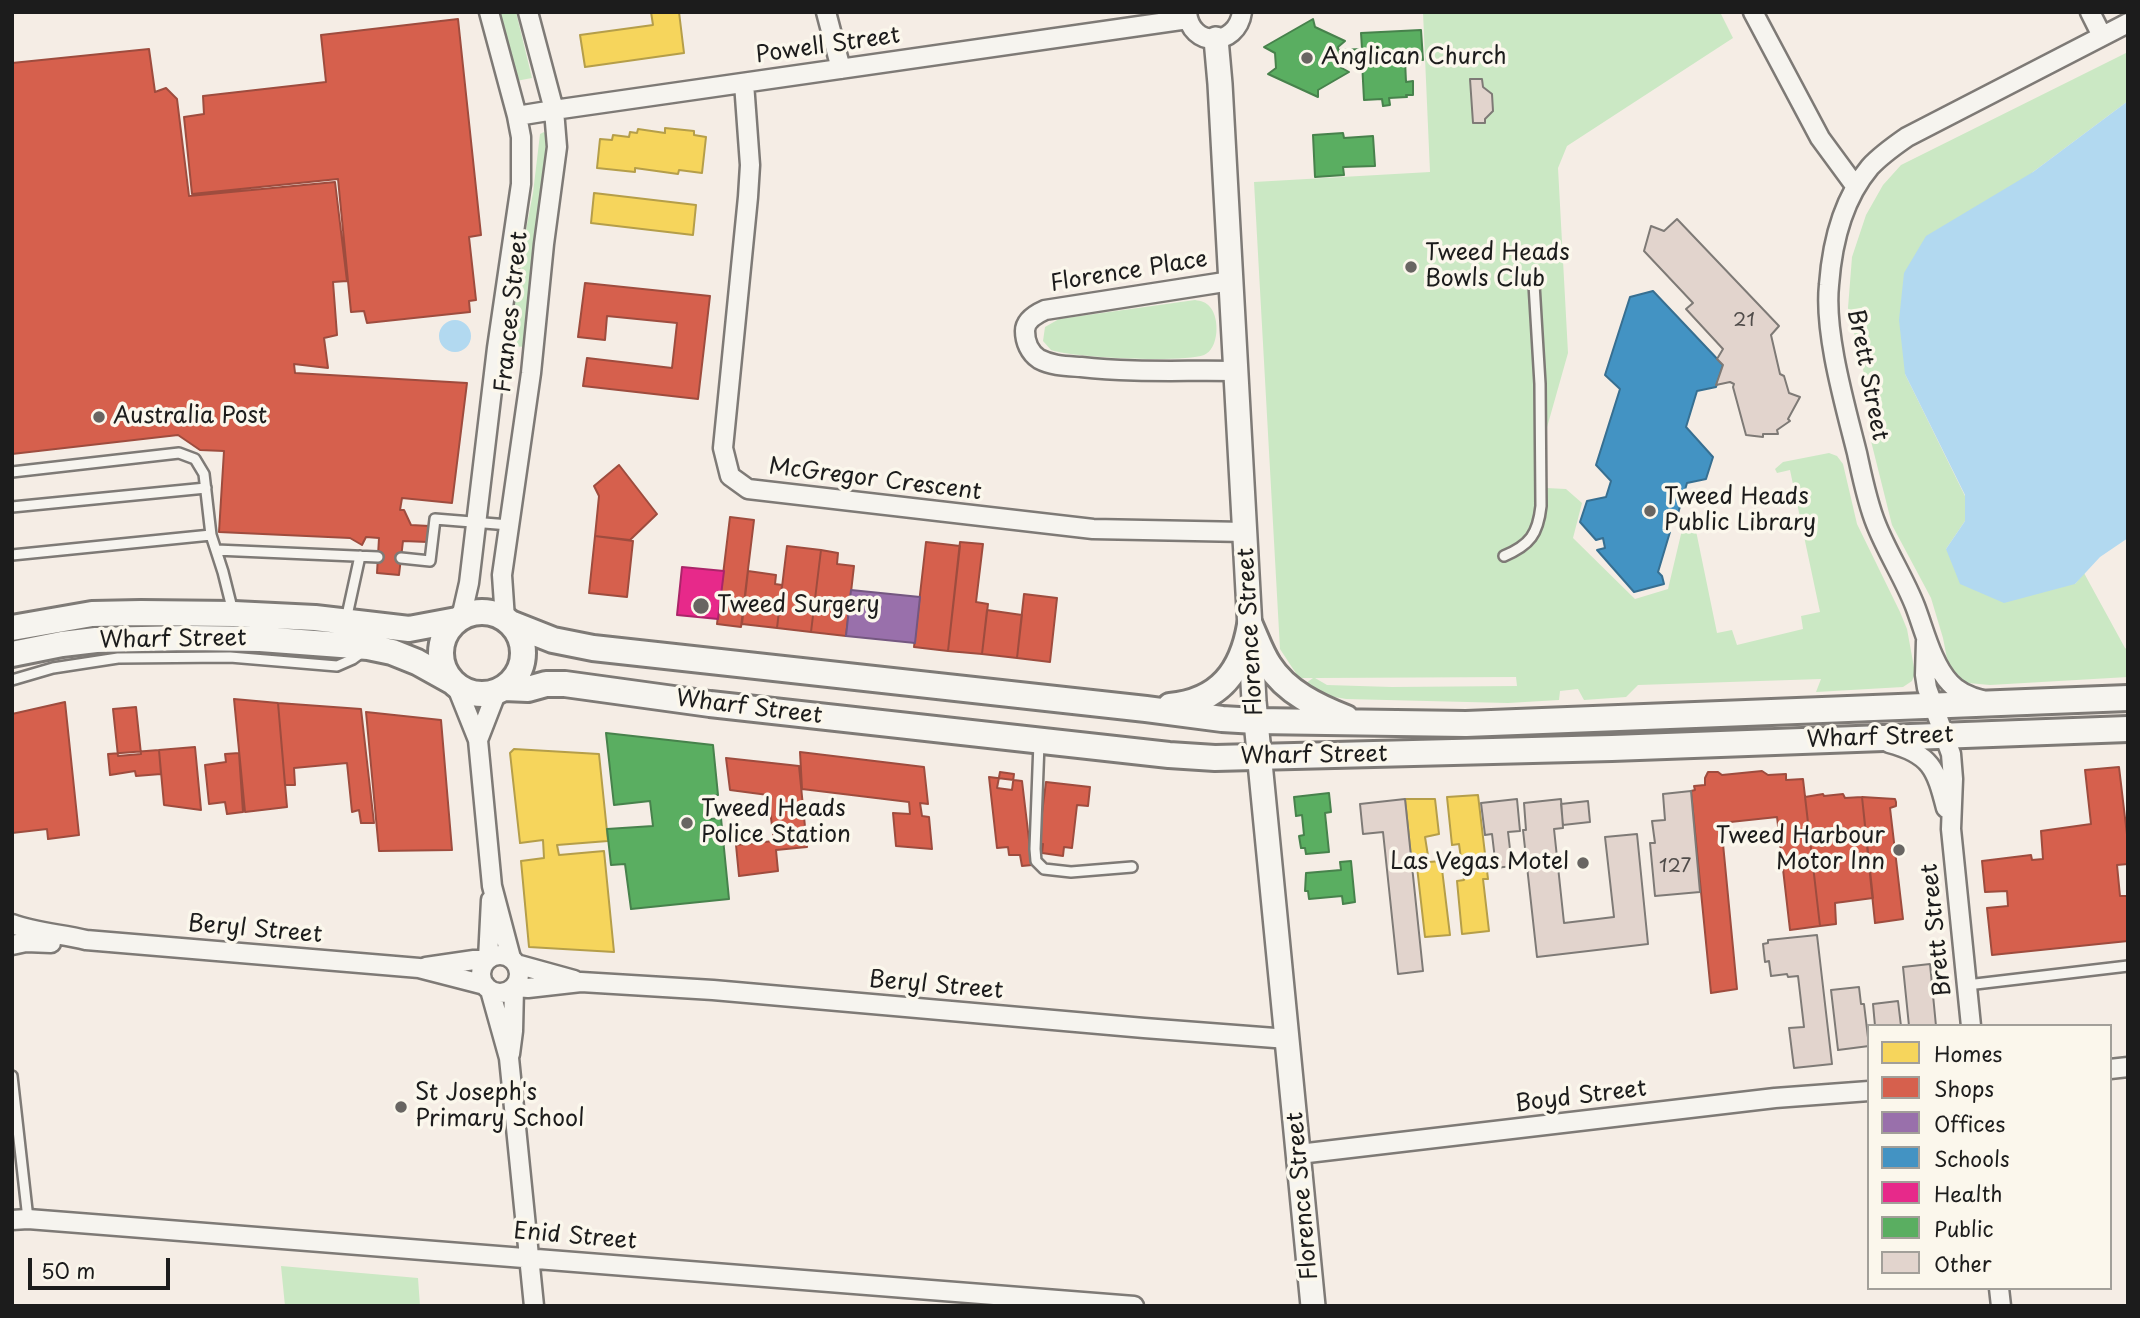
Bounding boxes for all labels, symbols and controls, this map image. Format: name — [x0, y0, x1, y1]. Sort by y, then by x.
street label: Powell Street — [754, 22, 902, 70]
place label: Anglican Church — [1321, 44, 1507, 72]
marker: Anglican Church — [1299, 50, 1315, 66]
street label: Frances Street — [490, 230, 534, 394]
place label: Tweed Heads Bowls Club — [1425, 240, 1570, 294]
street label: Florence Place — [1048, 246, 1210, 298]
marker: Tweed Heads Bowls Club — [1403, 259, 1419, 275]
street label: Brett Street — [1841, 307, 1893, 443]
house number: 21 — [1733, 310, 1755, 332]
place label: Australia Post — [113, 403, 267, 431]
marker: Australia Post — [91, 409, 107, 425]
street label: McGregor Crescent — [767, 453, 983, 507]
place label: Tweed Heads Public Library — [1664, 484, 1816, 538]
marker: Tweed Heads Public Library — [1642, 503, 1658, 519]
street label: Florence Street — [1233, 547, 1269, 717]
place label: Tweed Surgery — [717, 592, 880, 620]
marker: Tweed Surgery — [691, 596, 711, 616]
street label: Wharf Street — [99, 625, 247, 655]
street label: Wharf Street — [674, 685, 824, 731]
street label: Wharf Street — [1806, 722, 1954, 754]
street label: Wharf Street — [1240, 741, 1388, 771]
place label: Tweed Heads Police Station — [701, 796, 851, 850]
marker: Tweed Heads Police Station — [679, 815, 695, 831]
place label: Tweed Harbour Motor Inn — [1716, 823, 1885, 877]
marker: Tweed Harbour Motor Inn — [1891, 842, 1907, 858]
place label: Las Vegas Motel — [1390, 849, 1569, 877]
marker: Las Vegas Motel — [1575, 855, 1591, 871]
house number: 127 — [1659, 856, 1691, 878]
street label: Brett Street — [1916, 862, 1958, 998]
street label: Beryl Street — [187, 910, 323, 950]
street label: Beryl Street — [868, 966, 1004, 1006]
legend — [1867, 1024, 2112, 1290]
text: Homes — [1934, 1037, 2002, 1069]
text: Shops — [1934, 1072, 1994, 1104]
street label: Boyd Street — [1514, 1075, 1648, 1119]
place label: St Joseph's Primary School — [415, 1080, 585, 1134]
marker: St Joseph's Primary School — [393, 1099, 409, 1115]
text: Offices — [1934, 1107, 2005, 1139]
street label: Florence Street — [1282, 1111, 1324, 1281]
text: Schools — [1934, 1142, 2010, 1174]
text: Health — [1934, 1177, 2002, 1209]
text: Public — [1934, 1212, 1994, 1244]
street label: Enid Street — [512, 1218, 638, 1256]
scale bar — [32, 1244, 173, 1288]
text: Other — [1934, 1247, 1992, 1279]
text: 50 m — [41, 1254, 95, 1286]

